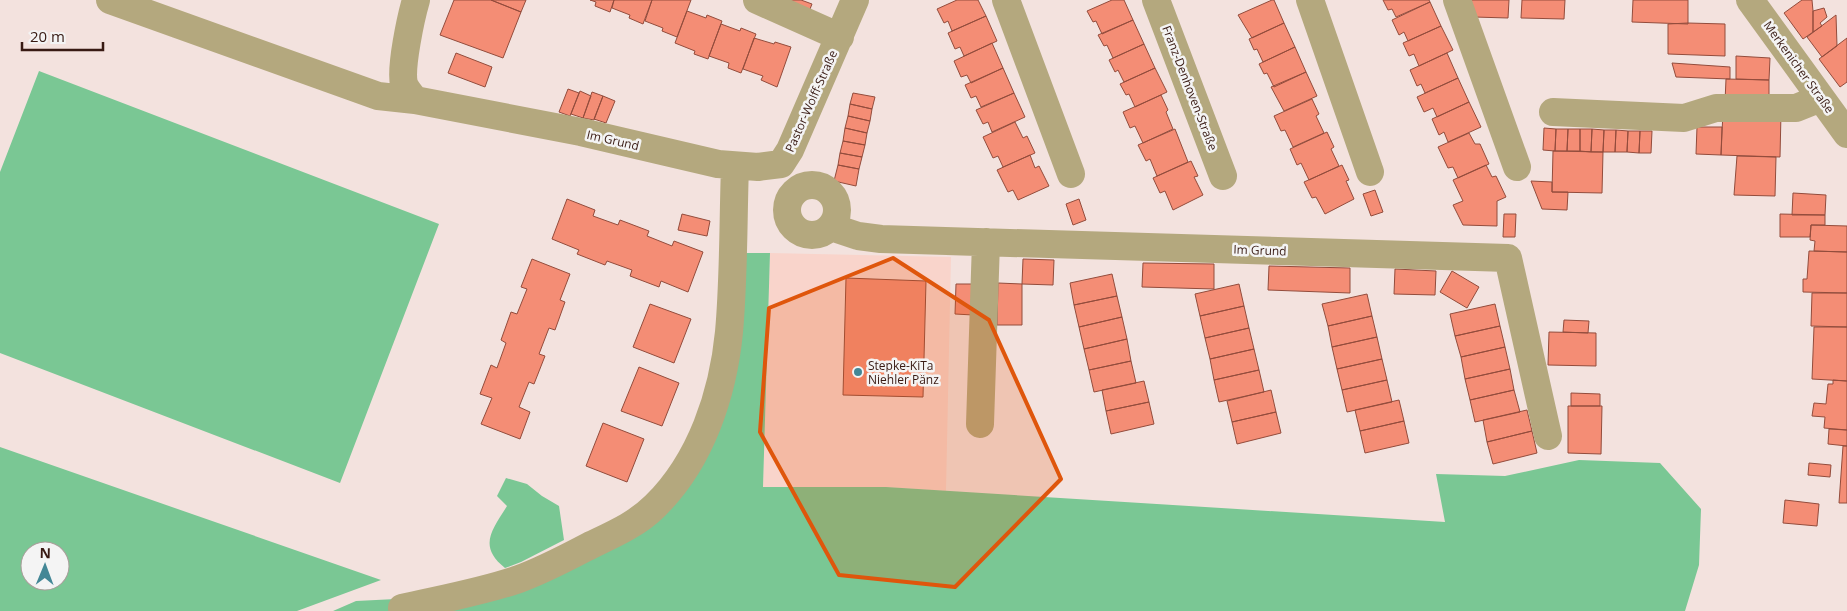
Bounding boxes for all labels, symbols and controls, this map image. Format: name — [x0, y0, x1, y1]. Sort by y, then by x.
street label: Merkenicher Straße — [1760, 17, 1838, 117]
scale bar — [22, 20, 104, 52]
street label: Franz-Denhoven-Straße — [1158, 23, 1222, 153]
text: 20 m — [30, 26, 65, 46]
street label: Pastor-Wolff-Straße — [781, 47, 841, 155]
street label: Im Grund — [585, 126, 641, 154]
street label: Im Grund — [1233, 241, 1287, 259]
place label: Stepke-KiTa Niehler Pänz — [868, 357, 939, 388]
marker: Stepke-KiTa Niehler Pänz — [852, 366, 864, 378]
north arrow — [20, 541, 70, 591]
text: N — [39, 543, 51, 562]

